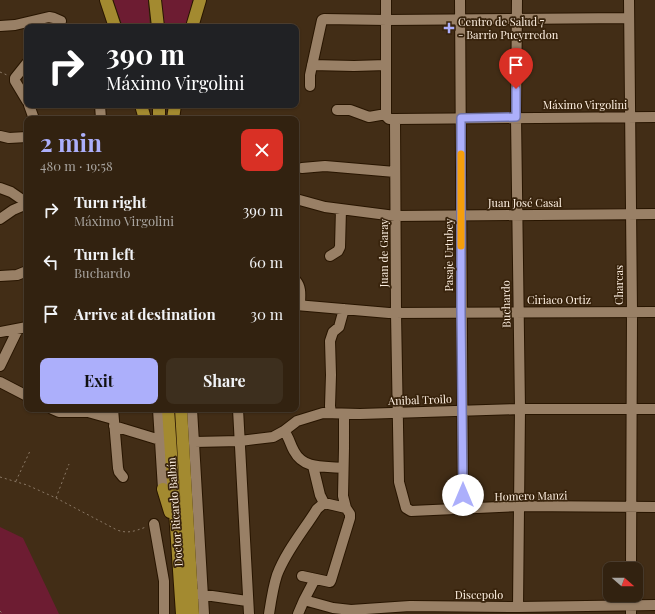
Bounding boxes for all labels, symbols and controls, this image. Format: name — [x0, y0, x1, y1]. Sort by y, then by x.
place label: Centro de Salud 7 - Barrio Pueyrredon — [458, 14, 559, 42]
marker: Centro de Salud 7 - Barrio Pueyrredon — [443, 22, 455, 34]
text: 390 m — [106, 35, 185, 72]
icon: right — [40, 40, 92, 92]
pin — [499, 48, 533, 89]
icon: arrive — [505, 54, 527, 76]
text: Máximo Virgolini — [106, 71, 244, 95]
street label: Máximo Virgolini — [543, 97, 627, 112]
text: 2 min — [40, 126, 102, 158]
button: close — [241, 129, 283, 171]
text: 480 m · 19:58 — [40, 157, 113, 174]
text: Turn right — [74, 192, 147, 212]
street label: Juan José Casal — [487, 195, 562, 210]
icon: right — [40, 199, 62, 221]
text: 390 m — [243, 200, 283, 220]
text: Máximo Virgolini — [74, 212, 174, 229]
street label: Juan de Garay — [376, 218, 391, 288]
street label: Pasaje Urtubey — [441, 218, 456, 292]
text: Turn left — [74, 244, 135, 264]
icon: left — [40, 251, 62, 273]
text: 60 m — [249, 252, 283, 272]
text: Buchardo — [74, 264, 130, 281]
street label: Charcas — [611, 265, 626, 305]
street label: Buchardo — [498, 280, 513, 328]
street label: Ciriaco Ortiz — [527, 292, 591, 307]
icon: arrive — [40, 303, 62, 325]
text: Arrive at destination — [74, 304, 216, 324]
text: 30 m — [250, 304, 283, 324]
button: Exit — [40, 358, 158, 404]
button: Share — [166, 358, 283, 404]
street label: Anibal Troilo — [387, 391, 452, 408]
street label: Doctor Ricardo Balbín — [163, 457, 186, 567]
position arrow — [442, 474, 484, 516]
street label: Homero Manzi — [494, 487, 568, 504]
north arrow — [603, 562, 643, 602]
map controls — [603, 562, 643, 602]
street label: Discepolo — [455, 587, 503, 602]

